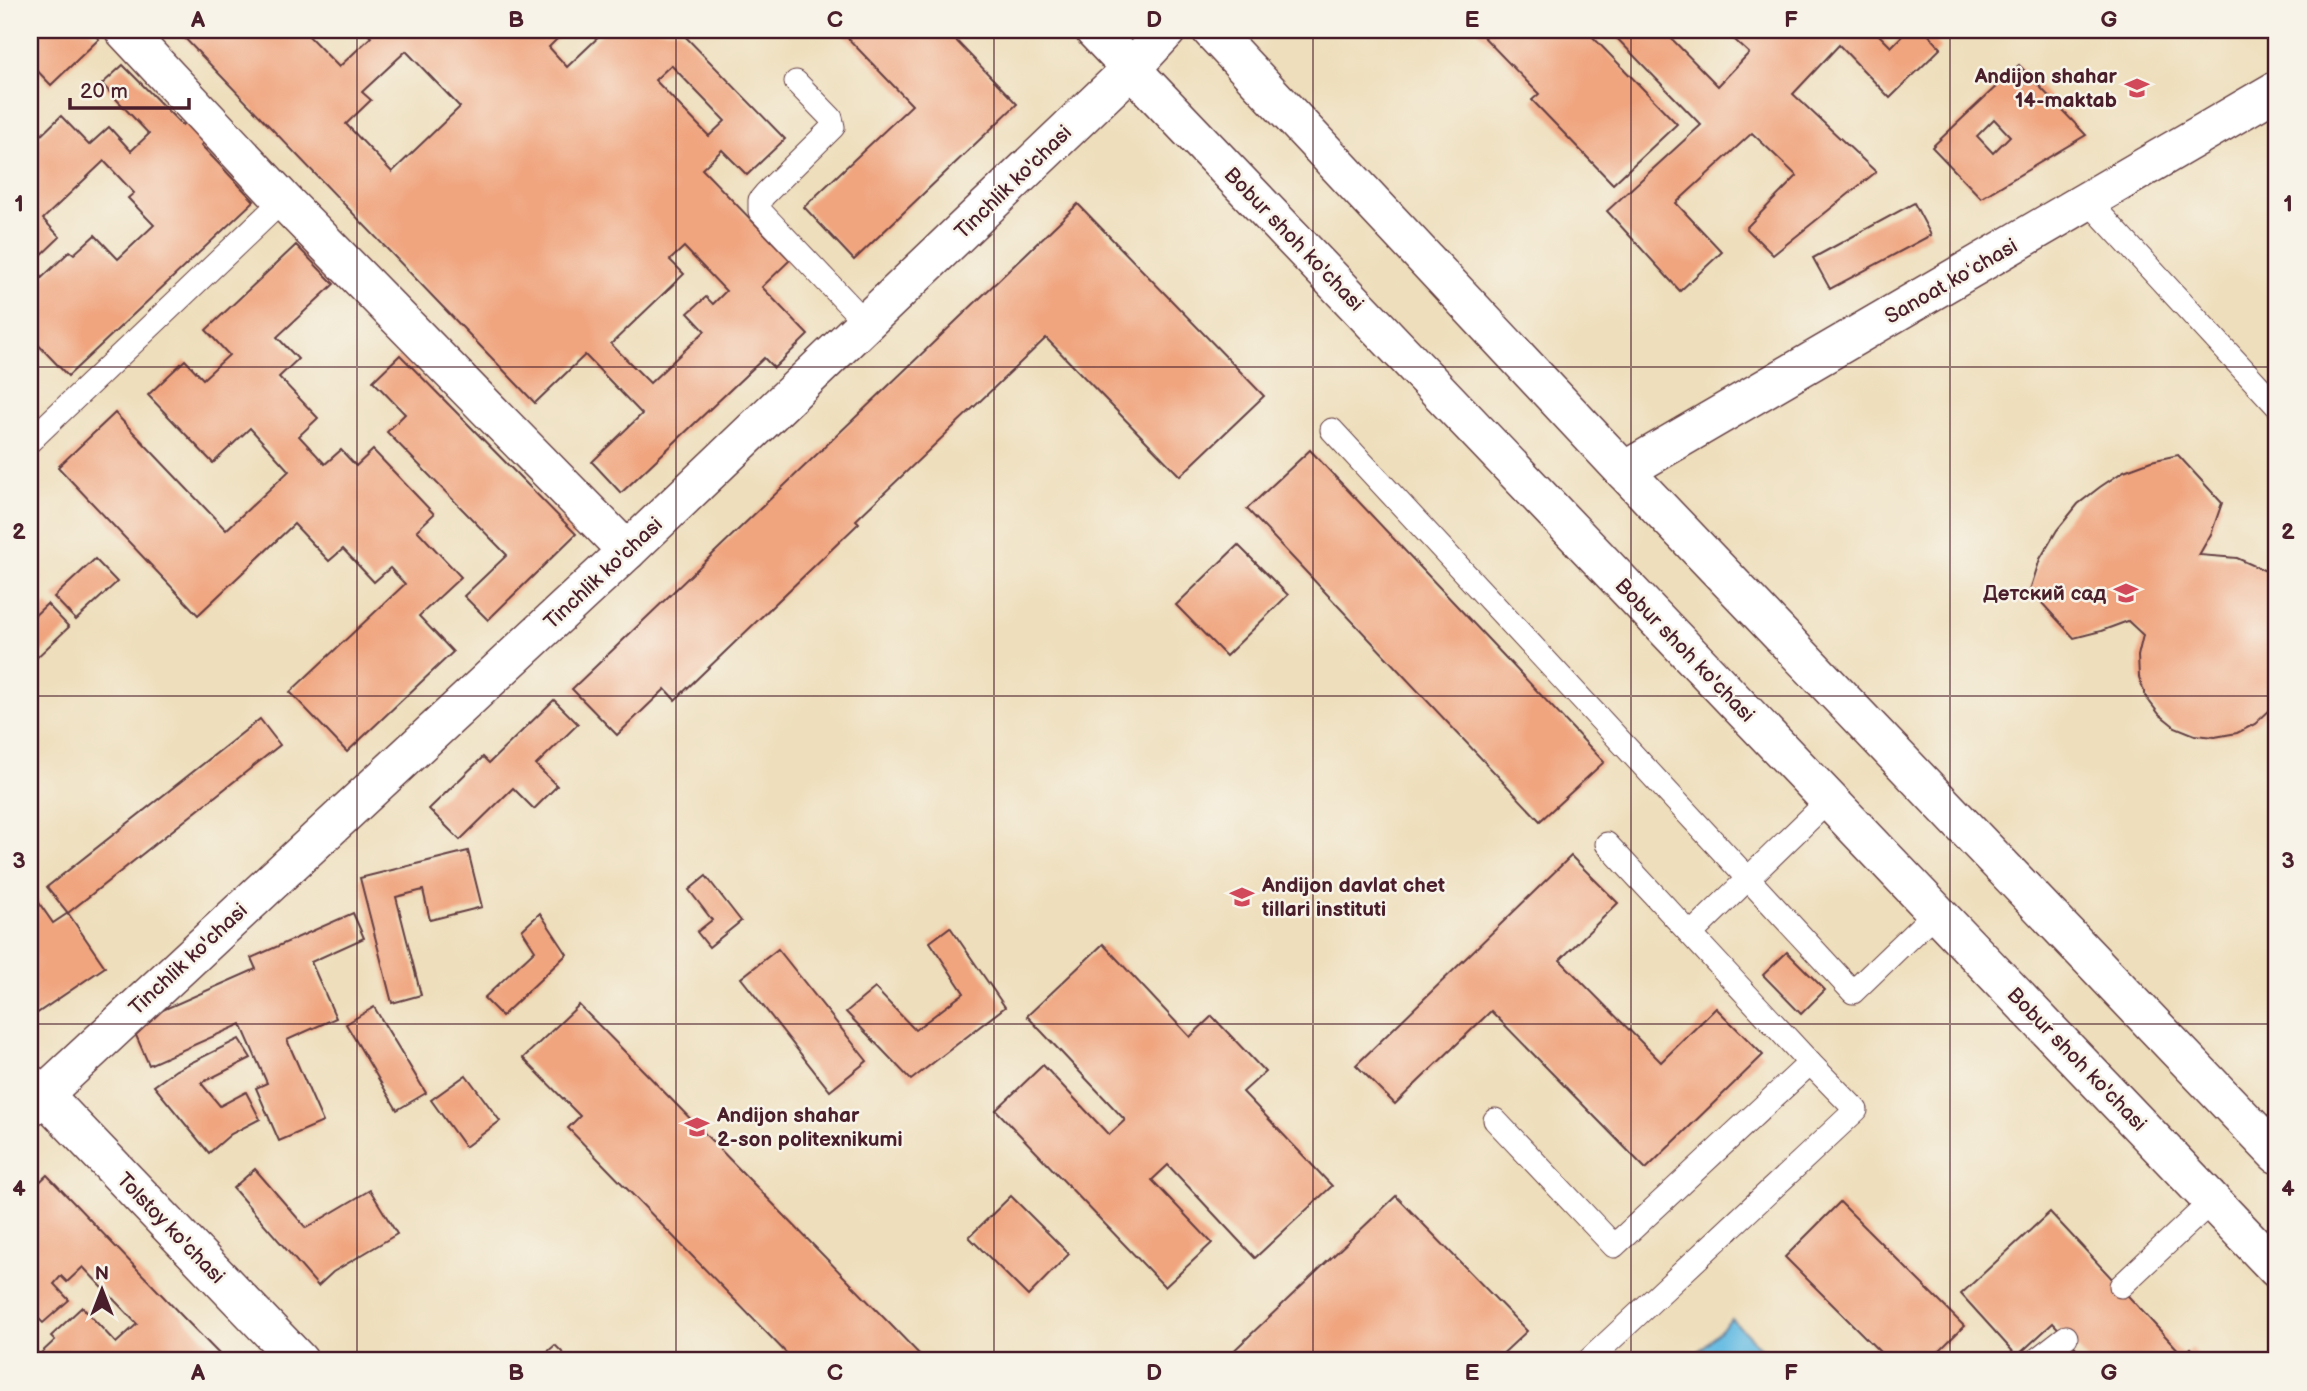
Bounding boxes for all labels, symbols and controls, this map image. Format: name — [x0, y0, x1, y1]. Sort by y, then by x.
text: A — [190, 6, 206, 34]
text: B — [508, 6, 524, 34]
text: C — [827, 6, 843, 34]
text: D — [1146, 6, 1162, 34]
text: E — [1465, 6, 1480, 34]
text: F — [1784, 6, 1798, 34]
text: G — [2101, 6, 2118, 34]
place label: Andijon shahar 14-maktab — [1974, 64, 2118, 113]
scale bar — [70, 66, 189, 110]
school or university icon: Andijon shahar 14-maktab — [2123, 74, 2151, 102]
text: 20 m — [80, 79, 128, 104]
street label: Tinchlik ko'chasi — [950, 120, 1077, 244]
street label: Bobur shoh ko'chasi — [1219, 162, 1369, 316]
text: 1 — [14, 190, 24, 218]
text: 1 — [2283, 190, 2293, 218]
street label: Sanoat koʻchasi — [1881, 233, 2022, 329]
street label: Tinchlik ko'chasi — [539, 512, 668, 635]
text: 2 — [12, 518, 26, 546]
text: 2 — [2281, 518, 2295, 546]
street label: Bobur shoh ko'chasi — [1610, 573, 1760, 727]
school or university icon: Детский сад — [2112, 579, 2140, 607]
place label: Детский сад — [1983, 581, 2106, 606]
text: 3 — [12, 847, 26, 875]
text: 3 — [2281, 847, 2295, 875]
place label: Andijon davlat chet tillari instituti — [1261, 873, 1445, 922]
school or university icon: Andijon davlat chet tillari instituti — [1228, 883, 1256, 911]
street label: Tinchlik ko'chasi — [124, 898, 253, 1021]
street label: Bobur shoh ko'chasi — [2002, 982, 2152, 1136]
place label: Andijon shahar 2-son politexnikumi — [716, 1103, 903, 1152]
school or university icon: Andijon shahar 2-son politexnikumi — [683, 1113, 711, 1141]
street label: Tolstoy ko'chasi — [111, 1168, 230, 1289]
text: 4 — [12, 1175, 26, 1203]
text: 4 — [2281, 1175, 2295, 1203]
north arrow — [66, 1254, 136, 1324]
text: N — [95, 1263, 109, 1286]
text: A — [190, 1359, 206, 1387]
text: B — [508, 1359, 524, 1387]
text: C — [827, 1359, 843, 1387]
text: D — [1146, 1359, 1162, 1387]
text: E — [1465, 1359, 1480, 1387]
text: F — [1784, 1359, 1798, 1387]
text: G — [2101, 1359, 2118, 1387]

